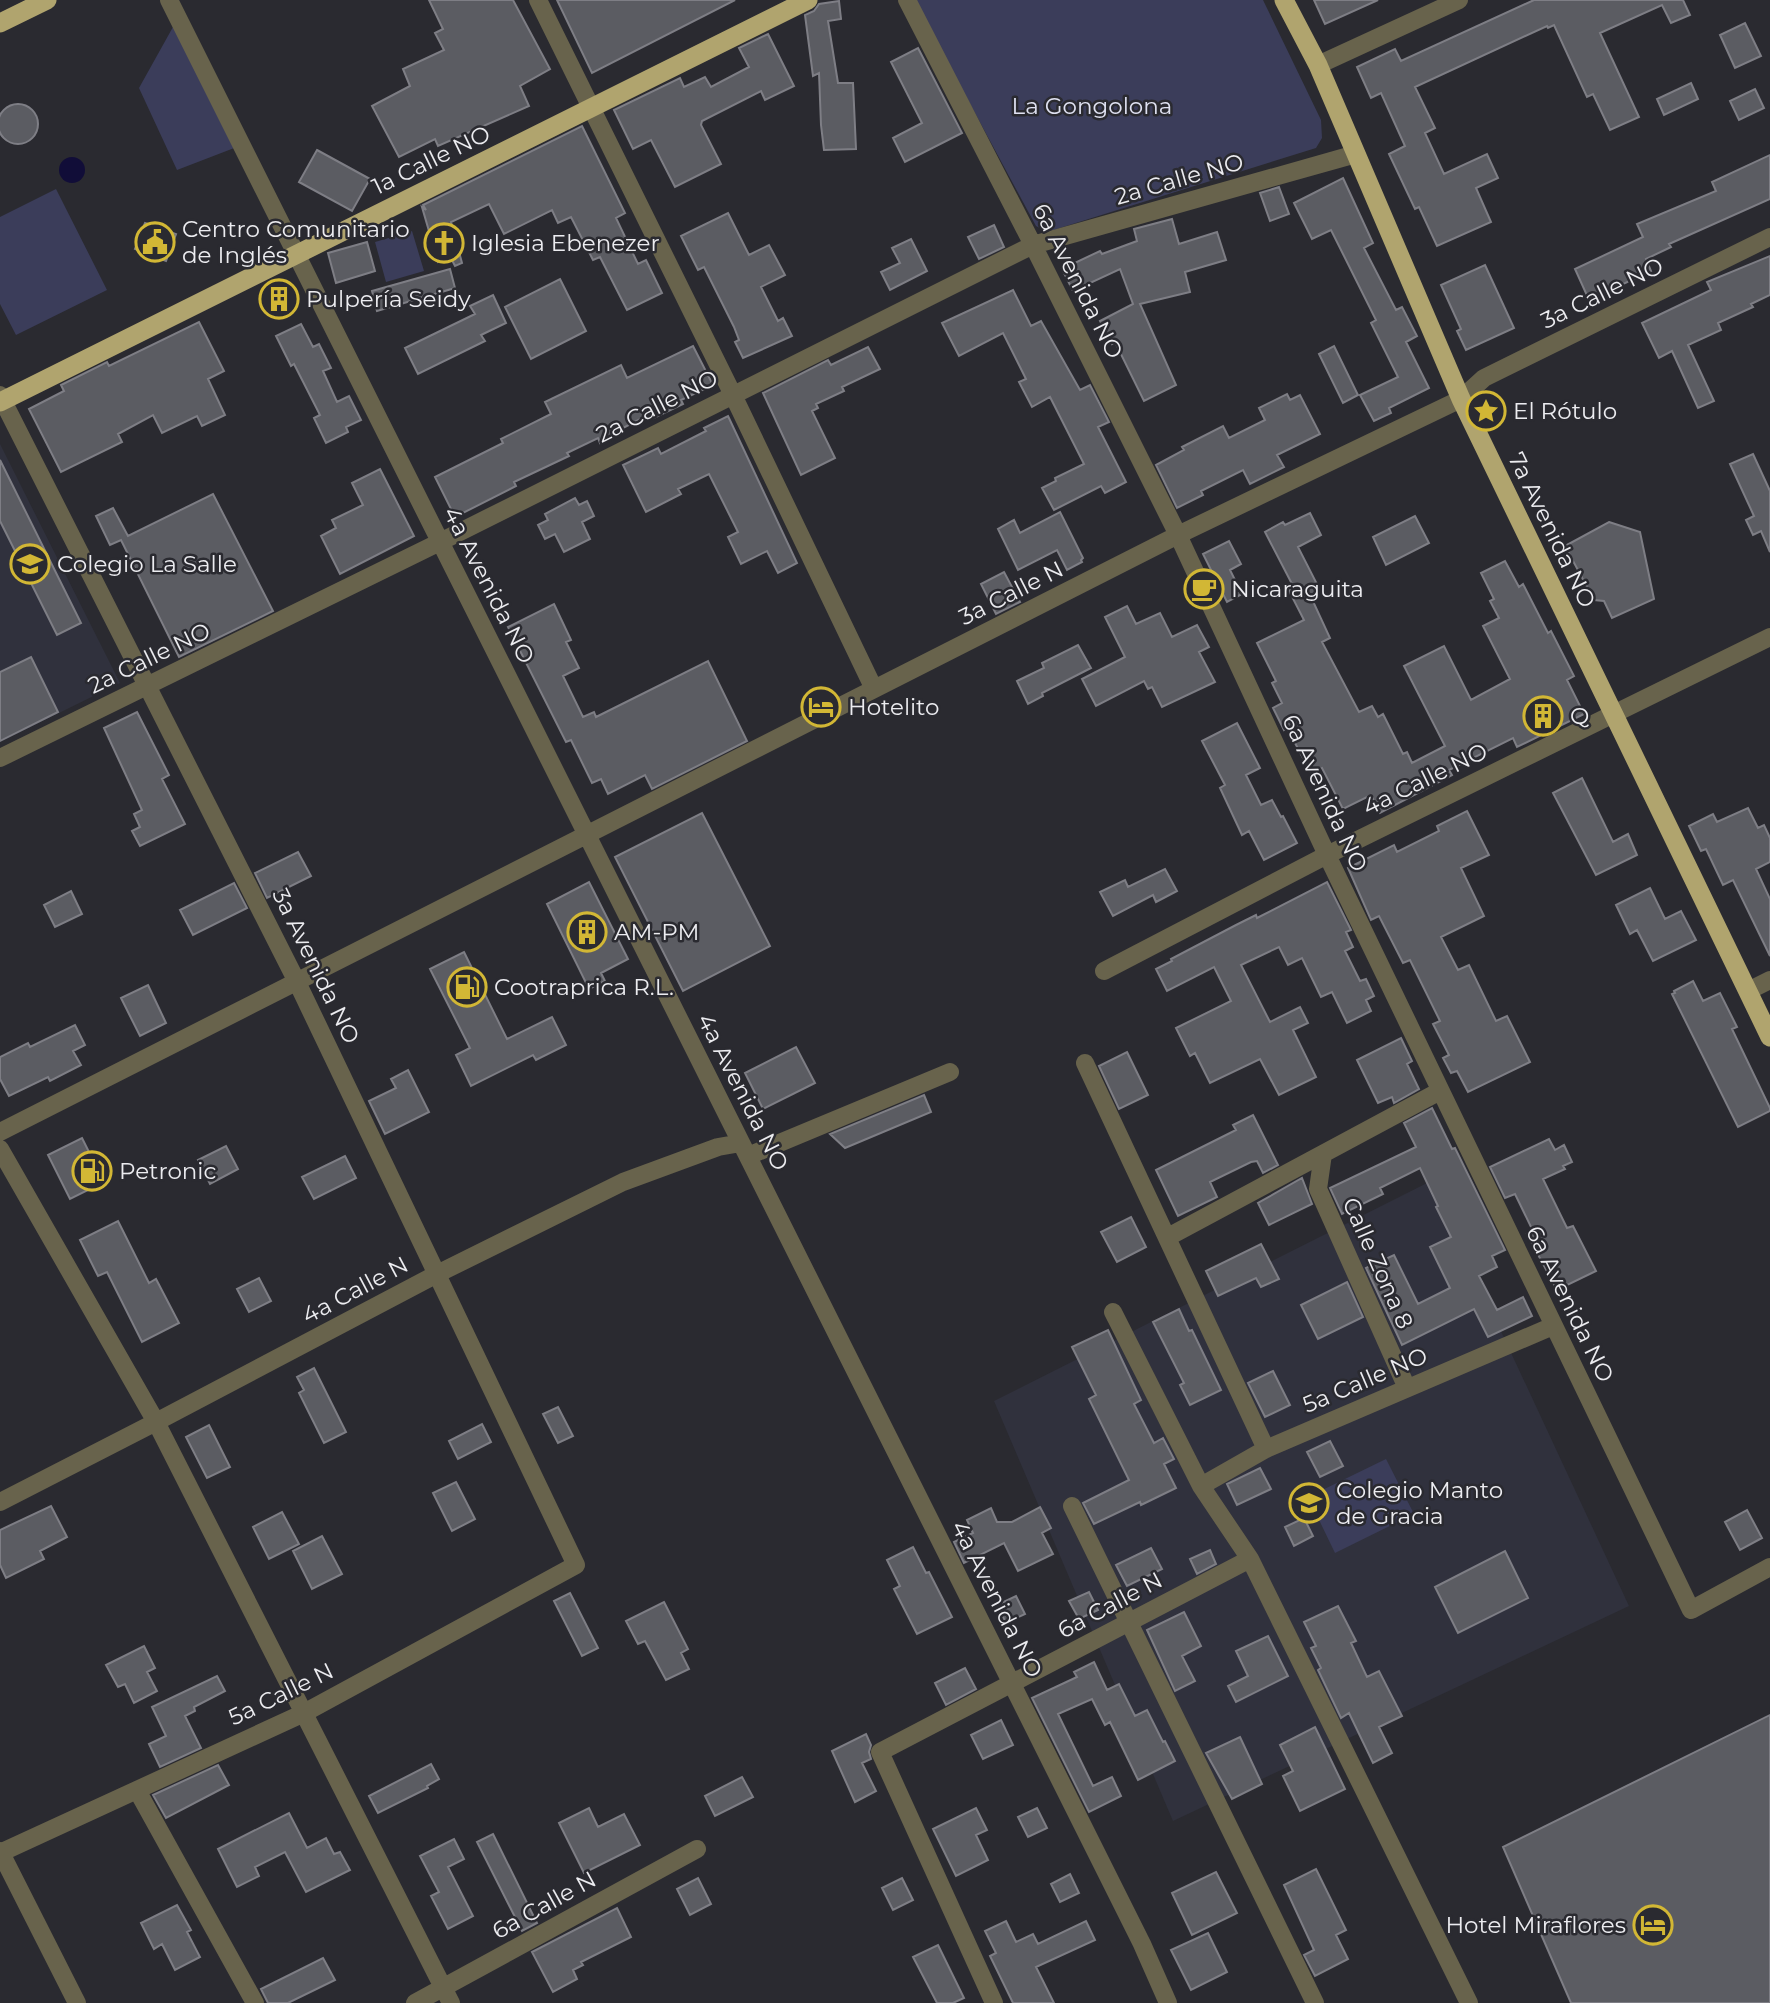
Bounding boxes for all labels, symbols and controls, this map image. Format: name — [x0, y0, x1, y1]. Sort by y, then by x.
park label: La Gongolona — [1012, 92, 1172, 120]
street label: 1a Calle NO — [367, 119, 495, 201]
street label: 2a Calle NO — [1111, 147, 1247, 211]
street label: 6a Avenida NO — [1027, 199, 1129, 363]
place label: Centro Comunitario de Inglés — [182, 215, 410, 269]
public building icon: Centro Comunitario de Inglés — [134, 221, 176, 263]
church icon: Iglesia Ebenezer — [423, 222, 465, 264]
place label: Iglesia Ebenezer — [471, 229, 660, 257]
street label: 3a Calle NO — [1536, 251, 1668, 335]
building icon: Pulpería Seidy — [258, 278, 300, 320]
place label: Pulpería Seidy — [306, 285, 471, 313]
street label: 2a Calle NO — [592, 363, 722, 449]
place icon: El Rótulo — [1465, 390, 1507, 432]
place label: El Rótulo — [1513, 397, 1617, 425]
street label: 7a Avenida NO — [1502, 448, 1602, 612]
street label: 4a Avenida NO — [437, 502, 541, 668]
school or university icon: Colegio La Salle — [9, 543, 51, 585]
place label: Colegio La Salle — [57, 550, 237, 578]
street label: 3a Calle N — [954, 555, 1068, 631]
cafe icon: Nicaraguita — [1183, 568, 1225, 610]
place label: Nicaraguita — [1231, 575, 1364, 603]
street label: 2a Calle NO — [83, 616, 215, 700]
hotel icon: Hotelito — [800, 686, 842, 728]
place label: Hotelito — [848, 693, 939, 721]
building icon: Q — [1522, 695, 1564, 737]
place label: Q — [1570, 702, 1589, 730]
street label: 6a Avenida NO — [1276, 710, 1374, 876]
street label: 4a Calle NO — [1358, 737, 1492, 821]
street label: 3a Avenida NO — [266, 884, 366, 1048]
building icon: AM-PM — [566, 911, 608, 953]
place label: AM-PM — [614, 918, 700, 946]
fuel station icon: Cootraprica R.L. — [446, 966, 488, 1008]
place label: Cootraprica R.L. — [494, 973, 674, 1001]
street label: 4a Avenida NO — [691, 1009, 795, 1175]
fuel station icon: Petronic — [71, 1150, 113, 1192]
place label: Petronic — [119, 1157, 217, 1185]
street label: Calle Zona 8 — [1337, 1193, 1419, 1333]
street label: 6a Avenida NO — [1520, 1221, 1620, 1387]
street label: 4a Calle N — [297, 1250, 413, 1330]
street label: 5a Calle NO — [1298, 1341, 1432, 1419]
place label: Colegio Manto de Gracia — [1336, 1476, 1503, 1530]
school or university icon: Colegio Manto de Gracia — [1288, 1482, 1330, 1524]
street label: 4a Avenida NO — [945, 1516, 1049, 1682]
street label: 6a Calle N — [1053, 1566, 1167, 1644]
street label: 5a Calle N — [224, 1657, 338, 1731]
street label: 6a Calle N — [487, 1865, 601, 1945]
hotel icon: Hotel Miraflores — [1632, 1904, 1674, 1946]
place label: Hotel Miraflores — [1445, 1911, 1626, 1939]

